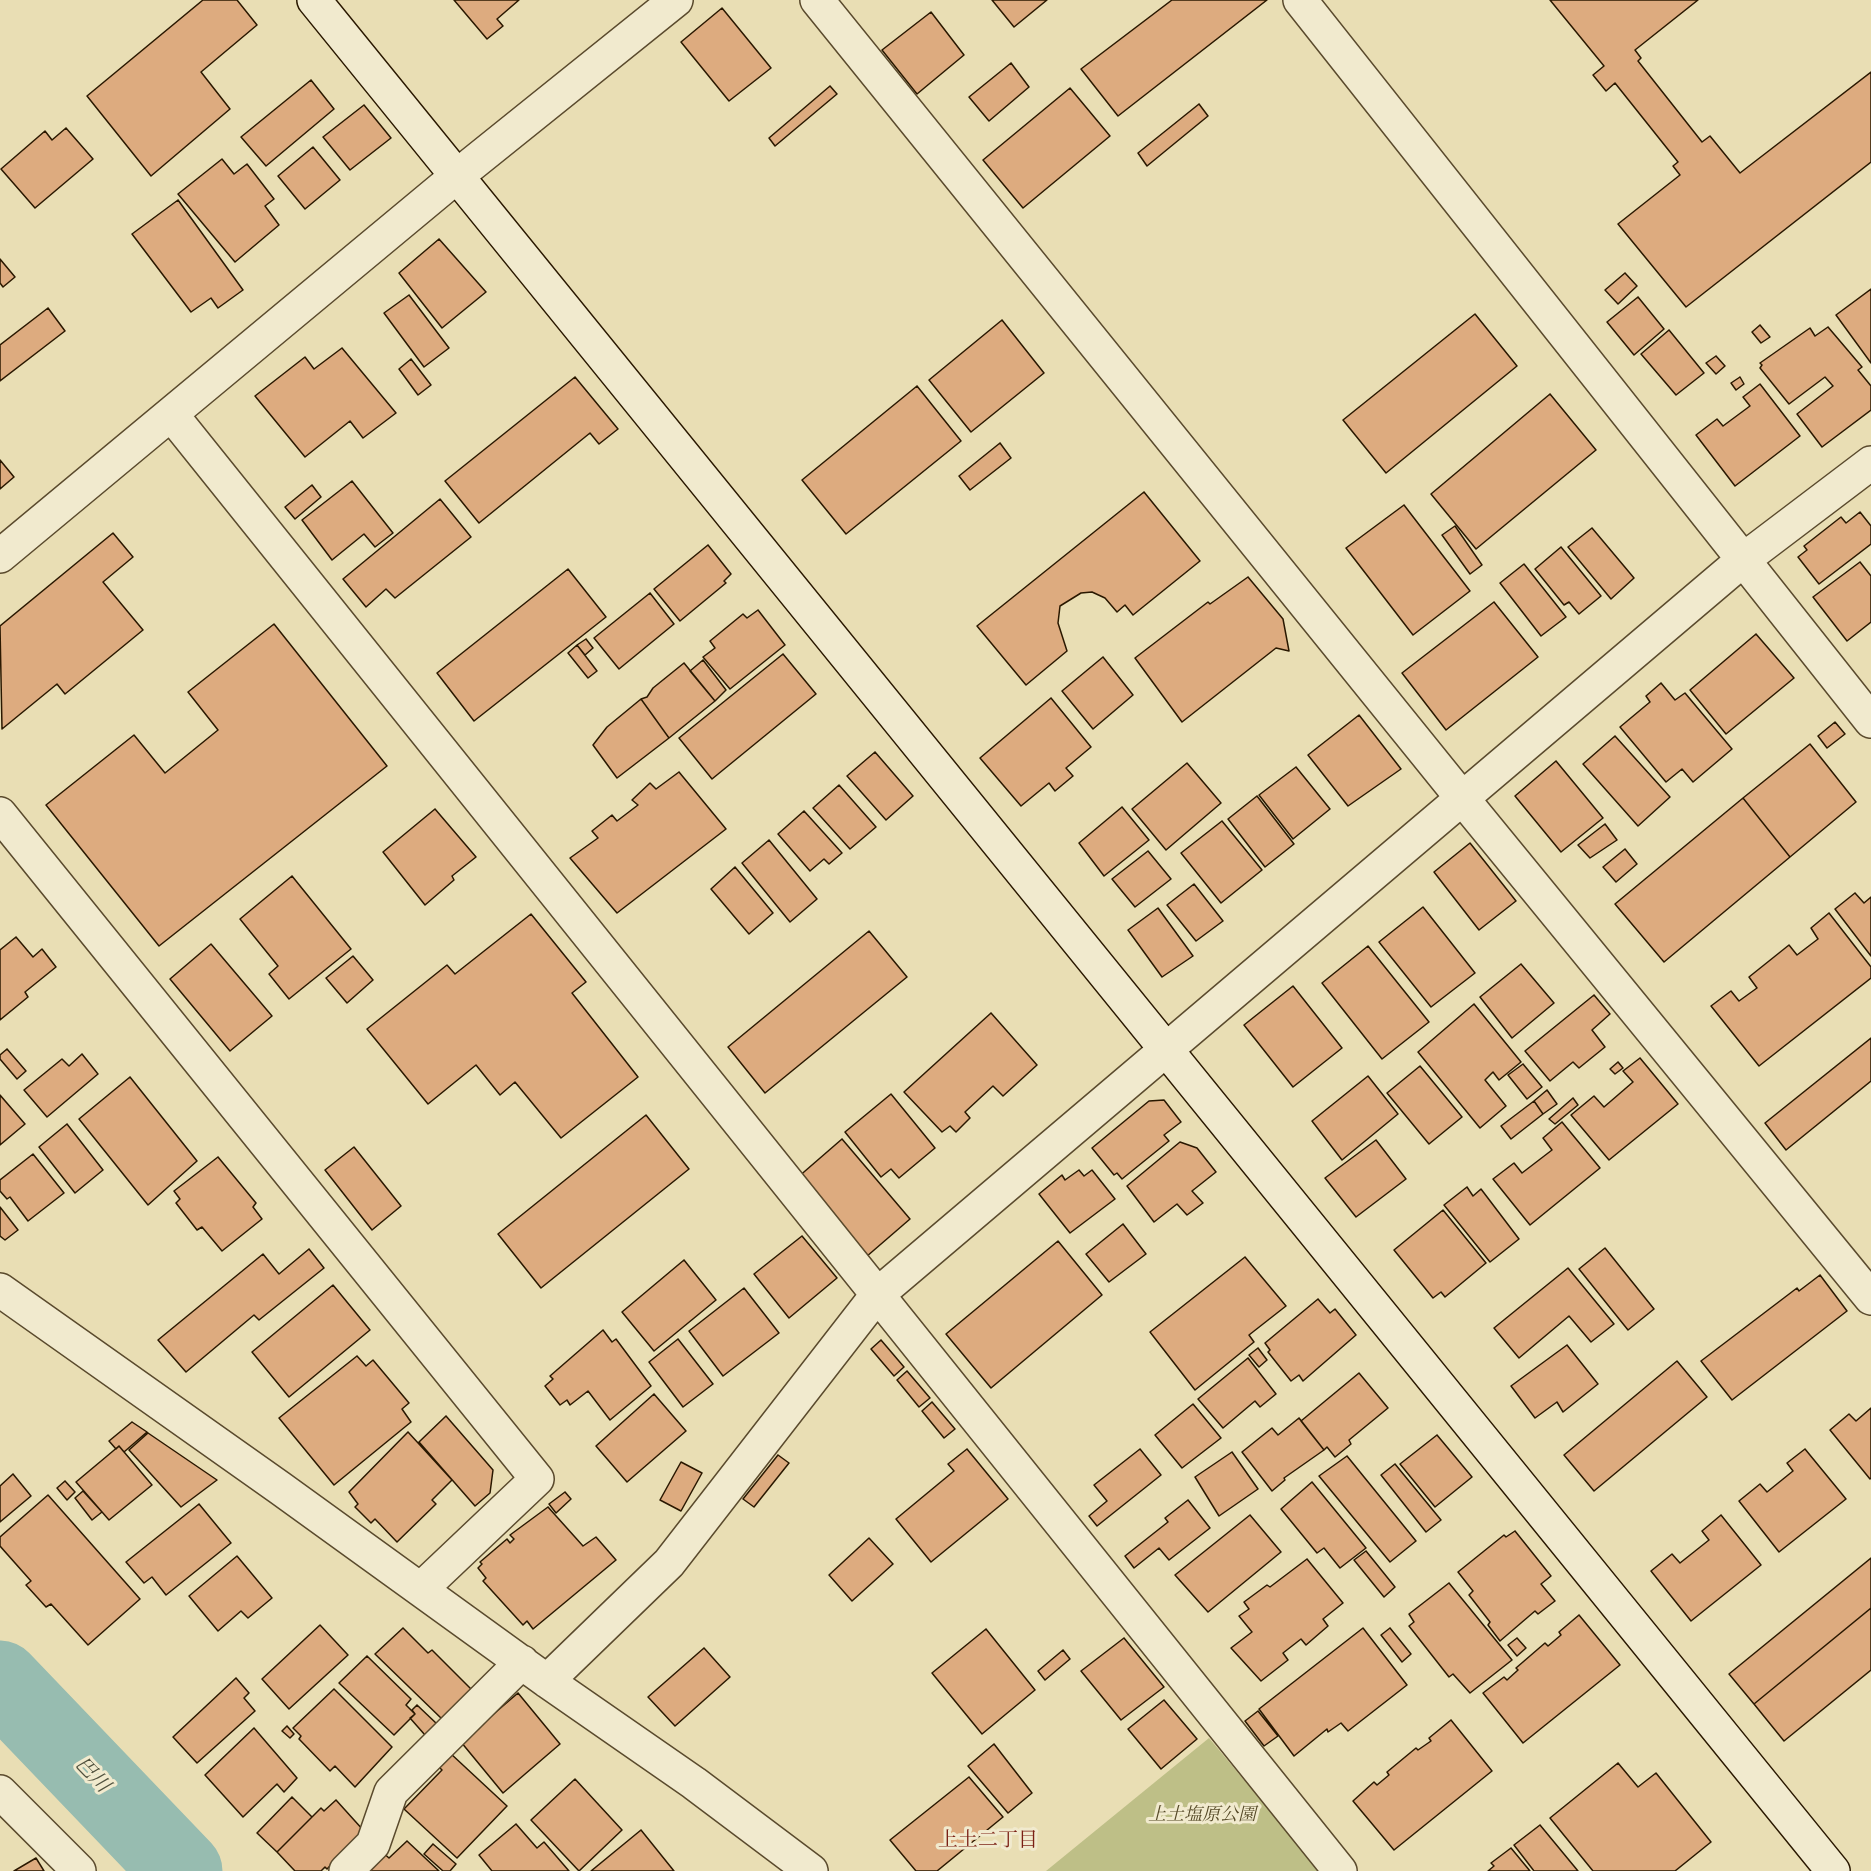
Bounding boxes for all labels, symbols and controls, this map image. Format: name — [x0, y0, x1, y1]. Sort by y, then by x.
water label: 巴川 — [68, 1753, 114, 1799]
park label: 上土塩原公園 — [1148, 1805, 1256, 1827]
district label: 上土二丁目 — [938, 1830, 1038, 1854]

